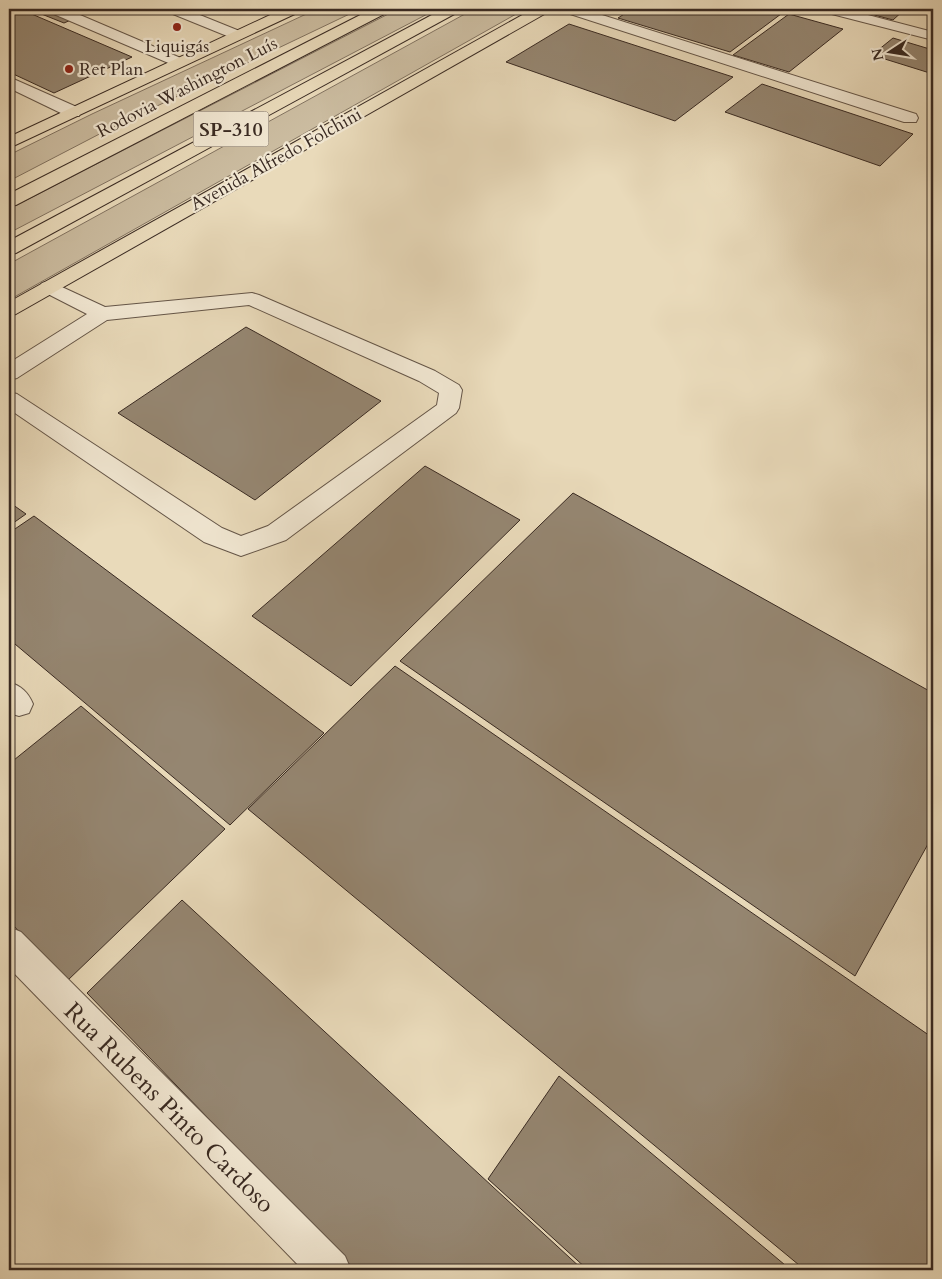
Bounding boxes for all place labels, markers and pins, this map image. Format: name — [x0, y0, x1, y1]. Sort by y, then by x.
marker: Liquigás — [171, 21, 183, 33]
place label: Liquigás — [145, 34, 209, 59]
place label: Ret Plan — [79, 57, 144, 82]
marker: Ret Plan — [63, 63, 75, 75]

